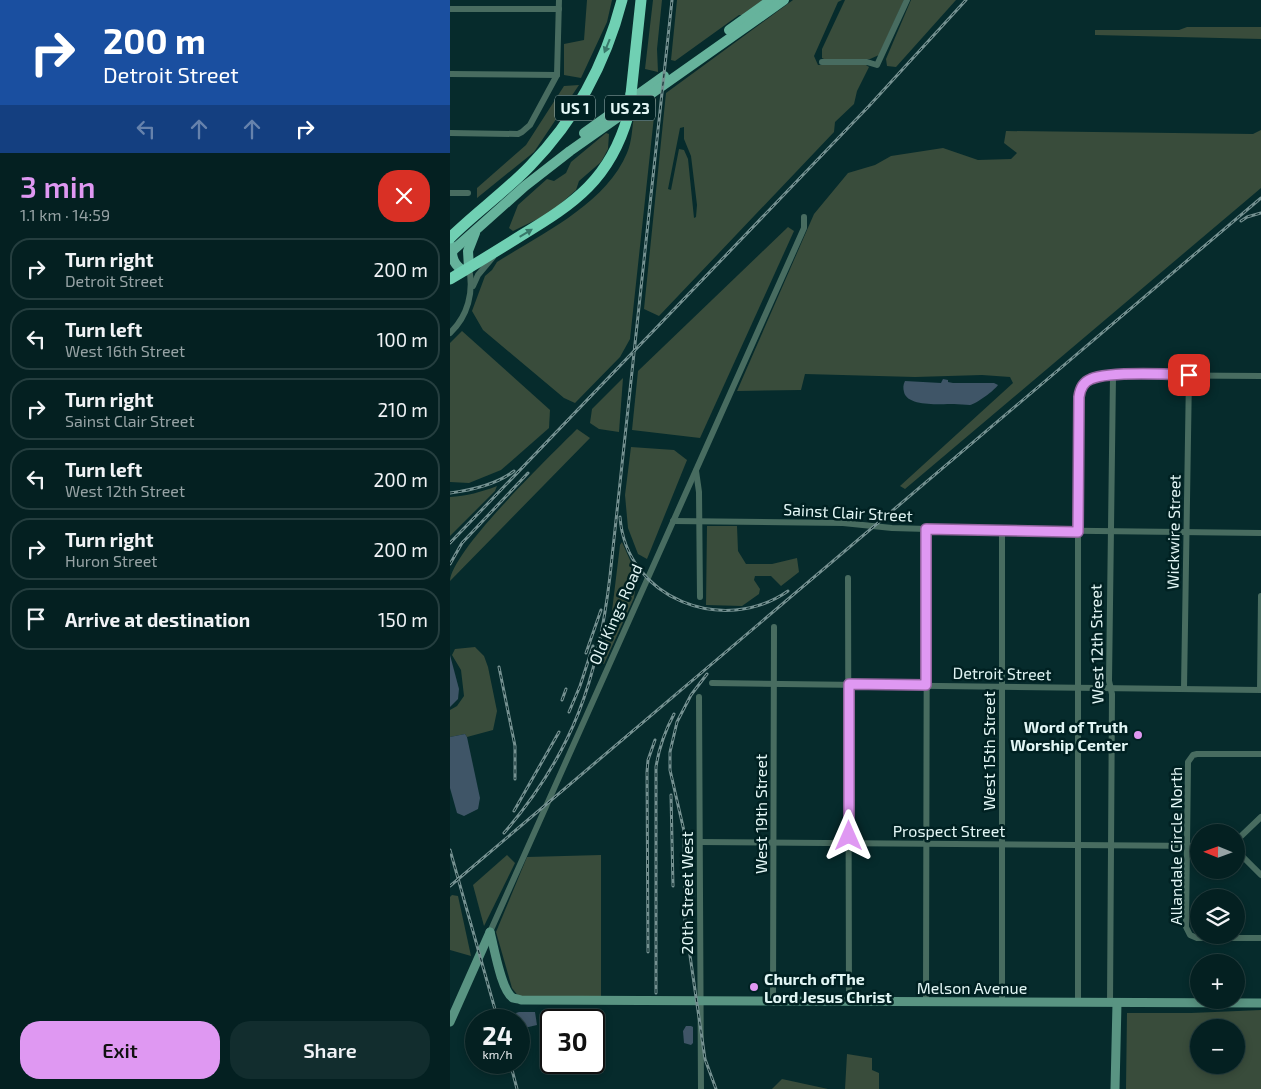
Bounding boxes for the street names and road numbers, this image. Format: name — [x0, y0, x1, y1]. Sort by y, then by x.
road number: US 1 — [555, 96, 595, 120]
road number: US 23 — [605, 96, 655, 120]
street label: Wickwire Street — [1162, 474, 1184, 590]
street label: Sainst Clair Street — [783, 499, 913, 525]
street label: Old Kings Road — [584, 561, 646, 667]
street label: West 12th Street — [1085, 584, 1107, 704]
street label: Detroit Street — [952, 663, 1052, 683]
street label: West 15th Street — [979, 691, 998, 811]
street label: West 19th Street — [751, 754, 770, 874]
street label: Allandale Circle North — [1166, 767, 1185, 925]
street label: Prospect Street — [893, 821, 1005, 840]
street label: 20th Street West — [677, 831, 696, 955]
street label: Melson Avenue — [917, 978, 1027, 997]

